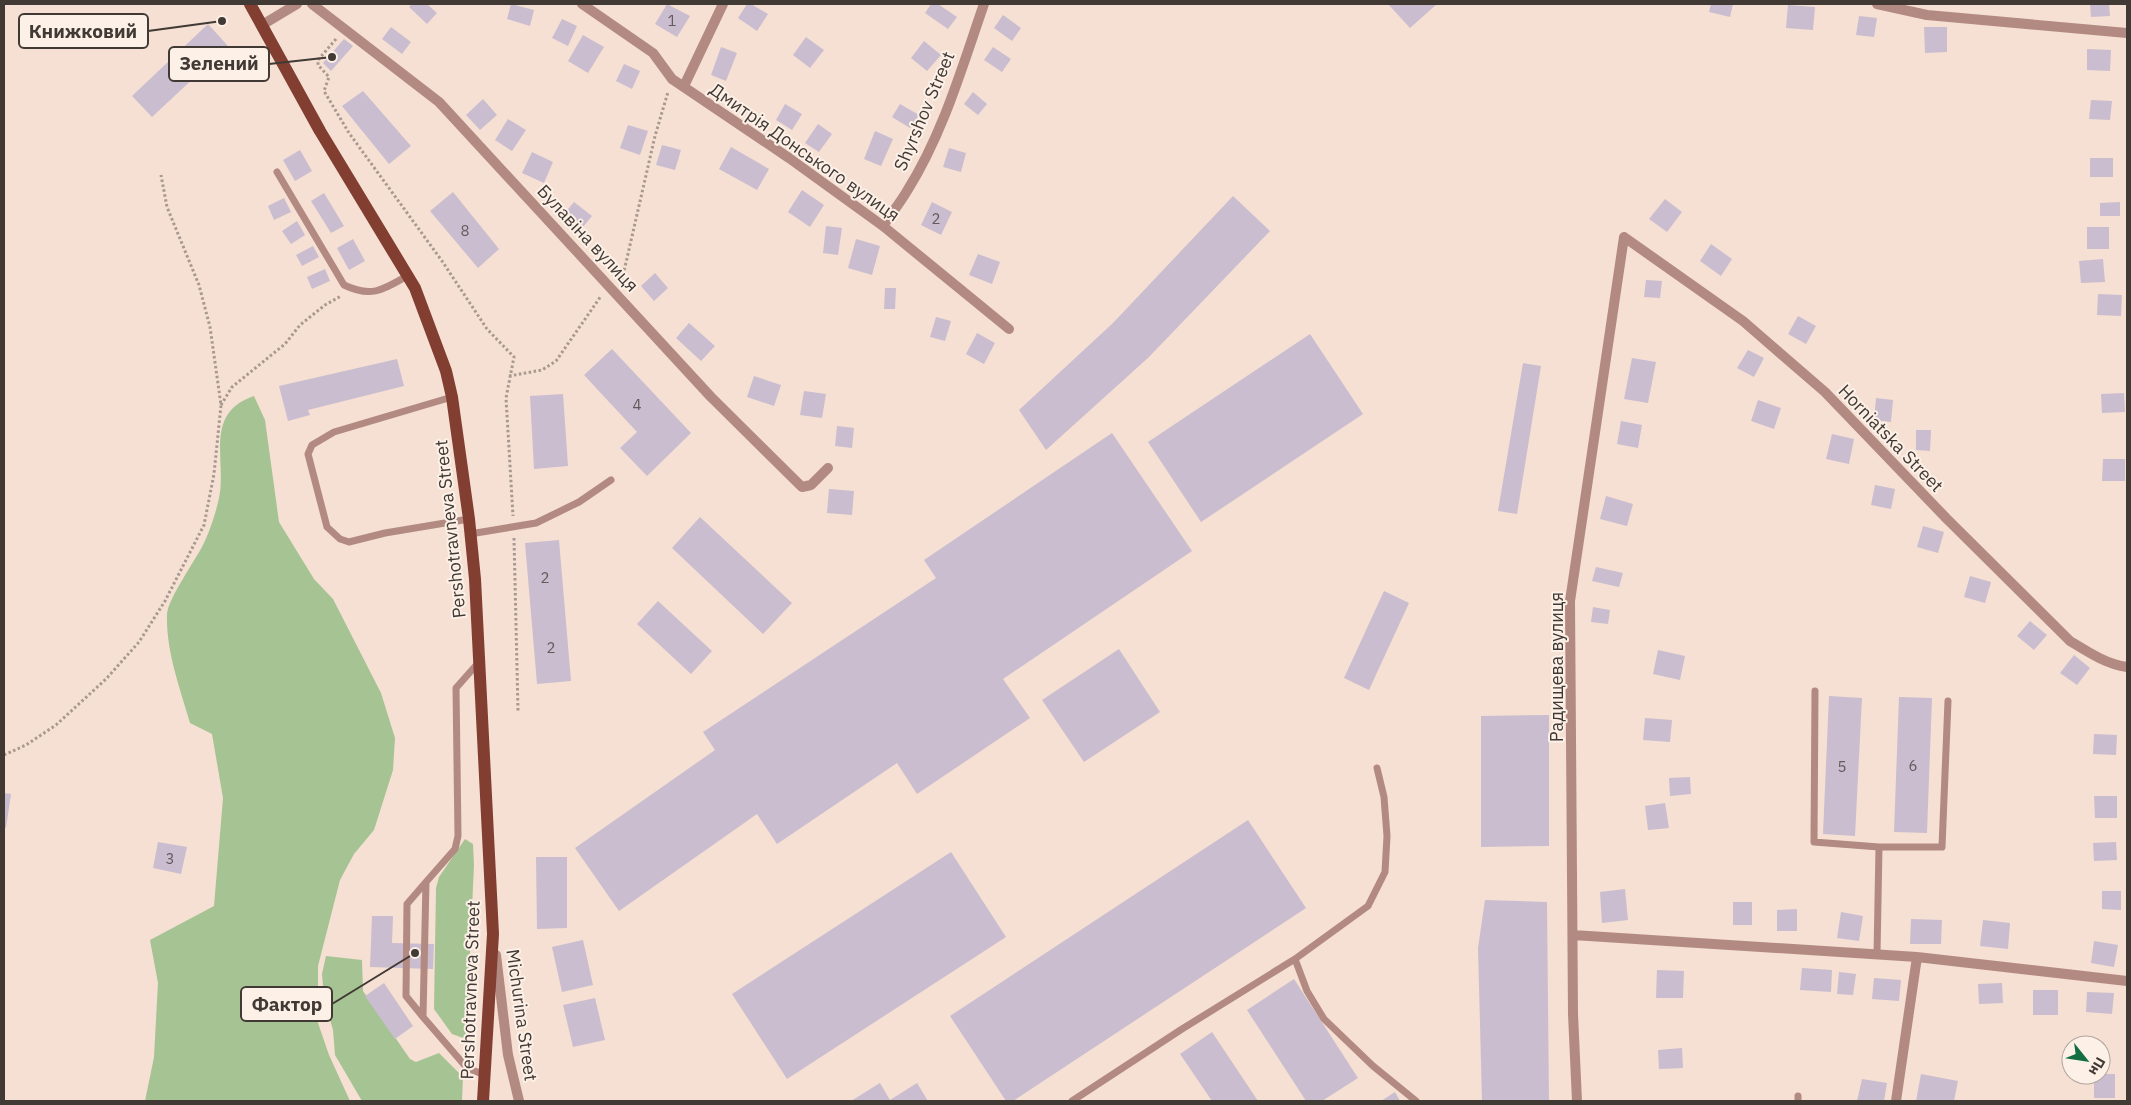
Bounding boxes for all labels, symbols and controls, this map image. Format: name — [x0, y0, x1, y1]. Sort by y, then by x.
house number: 1 — [667, 11, 677, 30]
callout: Книжковий — [19, 14, 148, 48]
text: Книжковий — [29, 19, 137, 43]
callout: Зелений — [169, 47, 269, 81]
street label: Shyrshov Street — [888, 48, 960, 174]
text: Зелений — [179, 51, 259, 75]
street label: Дмитрія Донського вулиця — [705, 78, 905, 226]
street label: Булавіна вулиця — [532, 180, 644, 296]
house number: 2 — [931, 209, 941, 228]
house number: 8 — [460, 221, 470, 240]
street label: Horniatska Street — [1834, 379, 1948, 497]
house number: 4 — [632, 395, 642, 414]
street label: Pershotravneva Street — [429, 439, 471, 619]
house number: 2 — [540, 568, 550, 587]
street label: Радищева вулиця — [1545, 592, 1568, 742]
house number: 2 — [546, 638, 556, 657]
house number: 6 — [1908, 756, 1918, 775]
house number: 5 — [1837, 757, 1847, 776]
house number: 3 — [165, 849, 175, 868]
street label: Pershotravneva Street — [455, 900, 485, 1080]
street label: Michurina Street — [501, 947, 543, 1083]
callout: Фактор — [241, 987, 332, 1021]
text: Фактор — [252, 992, 322, 1016]
north arrow — [2061, 1035, 2111, 1085]
text: Пн — [2085, 1054, 2110, 1079]

